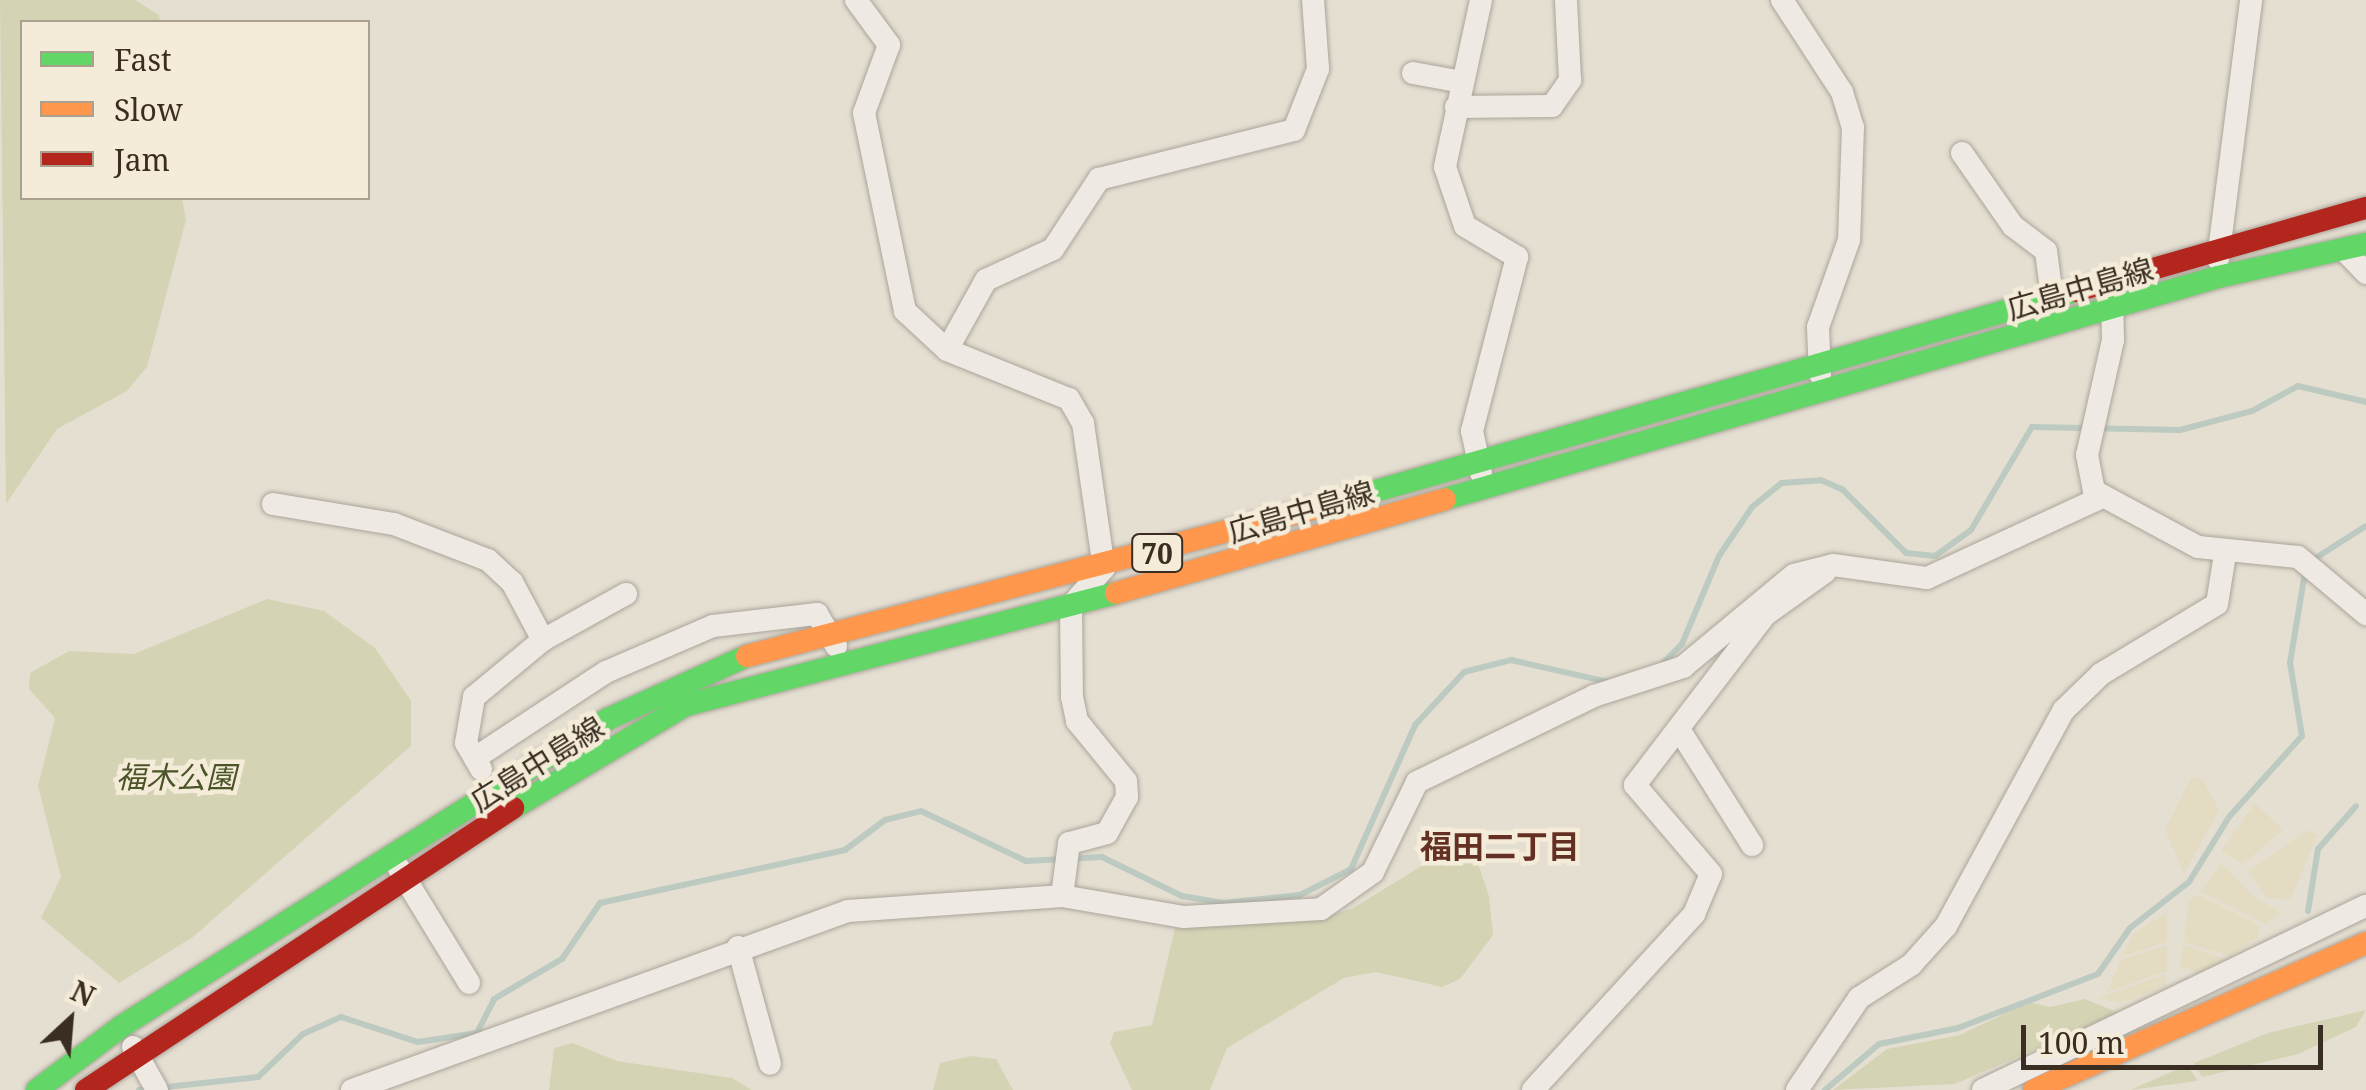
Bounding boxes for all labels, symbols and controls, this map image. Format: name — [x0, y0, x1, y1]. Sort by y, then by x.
legend — [20, 20, 370, 200]
text: Fast — [114, 39, 171, 80]
text: Slow — [114, 89, 183, 130]
text: Jam — [114, 139, 170, 180]
street label: 広島中島線 — [2003, 251, 2157, 327]
street label: 広島中島線 — [1224, 474, 1378, 550]
road number: 70 — [1130, 530, 1184, 576]
street label: 広島中島線 — [464, 709, 610, 819]
park label: 福木公園 — [116, 759, 236, 795]
district label: 福田二丁目 — [1420, 827, 1580, 865]
north arrow — [20, 970, 120, 1070]
text: N — [65, 971, 101, 1015]
scale bar — [2026, 1005, 2328, 1067]
text: 100 m — [2038, 1022, 2124, 1063]

